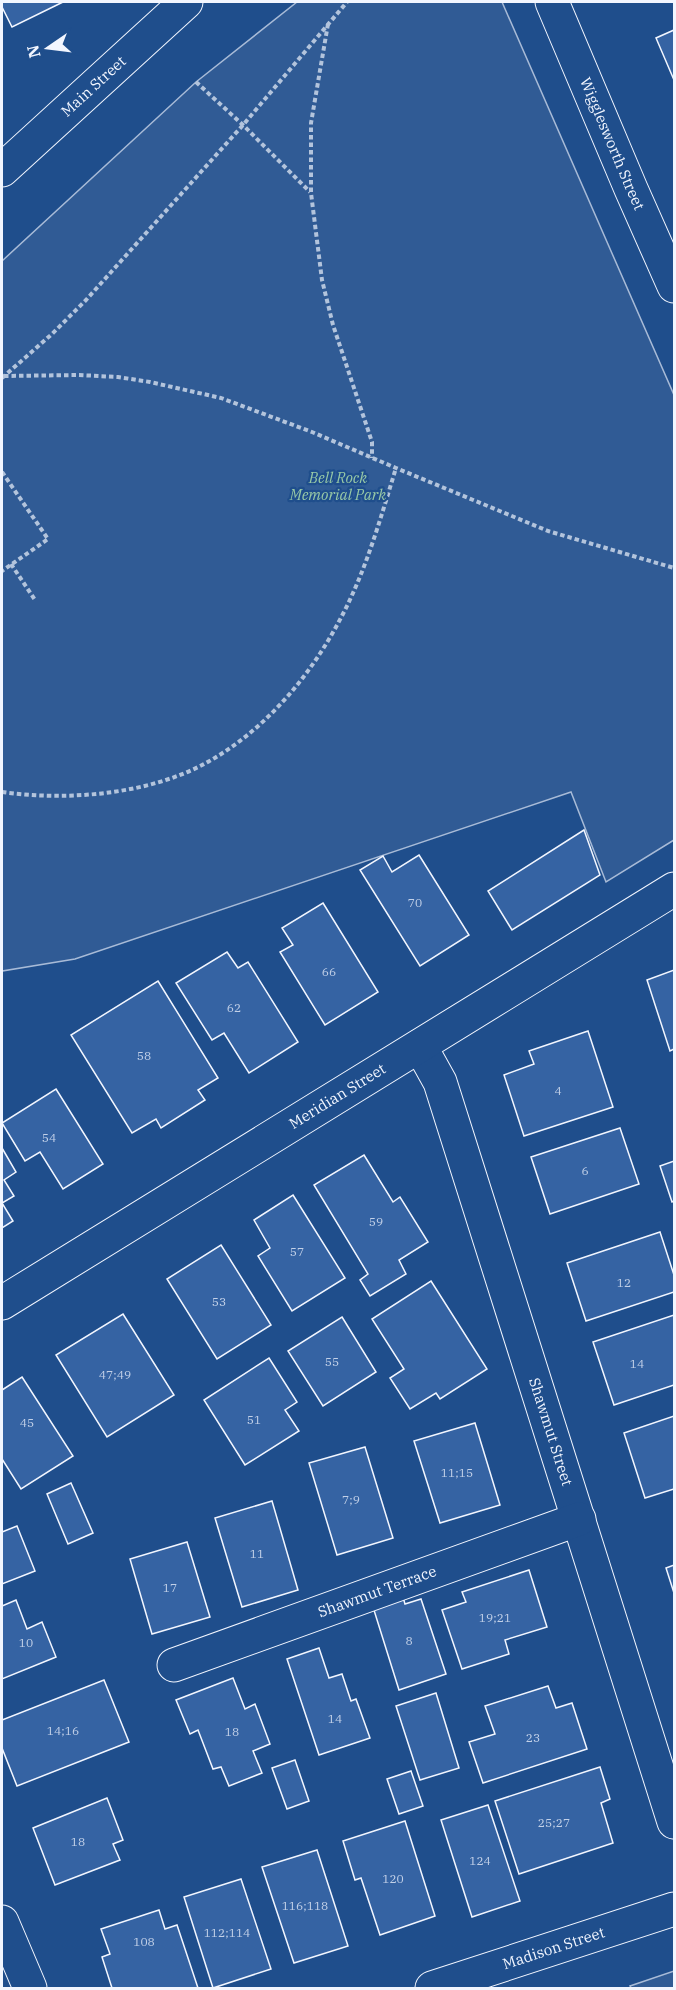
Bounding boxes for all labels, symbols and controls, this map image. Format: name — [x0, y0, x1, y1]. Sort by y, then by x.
north arrow — [18, 18, 78, 78]
text: N — [22, 43, 45, 60]
street label: Main Street — [57, 52, 130, 120]
street label: Wigglesworth Street — [576, 74, 649, 213]
park label: Bell Rock Memorial Park — [289, 468, 386, 504]
house number: 70 — [408, 895, 422, 910]
house number: 66 — [322, 964, 336, 979]
house number: 62 — [227, 1000, 241, 1015]
house number: 58 — [137, 1048, 151, 1063]
street label: Meridian Street — [285, 1059, 389, 1133]
house number: 4 — [554, 1083, 562, 1098]
house number: 54 — [42, 1130, 56, 1145]
house number: 6 — [581, 1163, 589, 1178]
house number: 59 — [369, 1214, 383, 1229]
house number: 57 — [290, 1244, 304, 1259]
house number: 12 — [617, 1275, 631, 1290]
house number: 53 — [212, 1294, 226, 1309]
house number: 55 — [325, 1354, 339, 1369]
house number: 14 — [630, 1356, 644, 1371]
house number: 47;49 — [99, 1367, 131, 1382]
street label: Shawmut Street — [525, 1375, 577, 1488]
house number: 51 — [247, 1412, 261, 1427]
house number: 45 — [20, 1415, 34, 1430]
house number: 11;15 — [441, 1465, 473, 1480]
house number: 7;9 — [342, 1492, 360, 1507]
house number: 11 — [250, 1546, 264, 1561]
street label: Shawmut Terrace — [315, 1561, 439, 1621]
house number: 17 — [163, 1580, 177, 1595]
house number: 19;21 — [479, 1610, 511, 1625]
house number: 8 — [405, 1633, 413, 1648]
house number: 10 — [19, 1635, 33, 1650]
house number: 14 — [328, 1711, 342, 1726]
house number: 14;16 — [47, 1723, 79, 1738]
house number: 18 — [225, 1724, 239, 1739]
house number: 23 — [526, 1730, 540, 1745]
house number: 25;27 — [538, 1815, 570, 1830]
house number: 18 — [71, 1834, 85, 1849]
house number: 124 — [469, 1853, 491, 1868]
house number: 120 — [382, 1871, 404, 1886]
house number: 116;118 — [282, 1898, 328, 1913]
street label: Madison Street — [500, 1922, 607, 1973]
house number: 112;114 — [204, 1925, 250, 1940]
house number: 108 — [133, 1934, 155, 1949]

